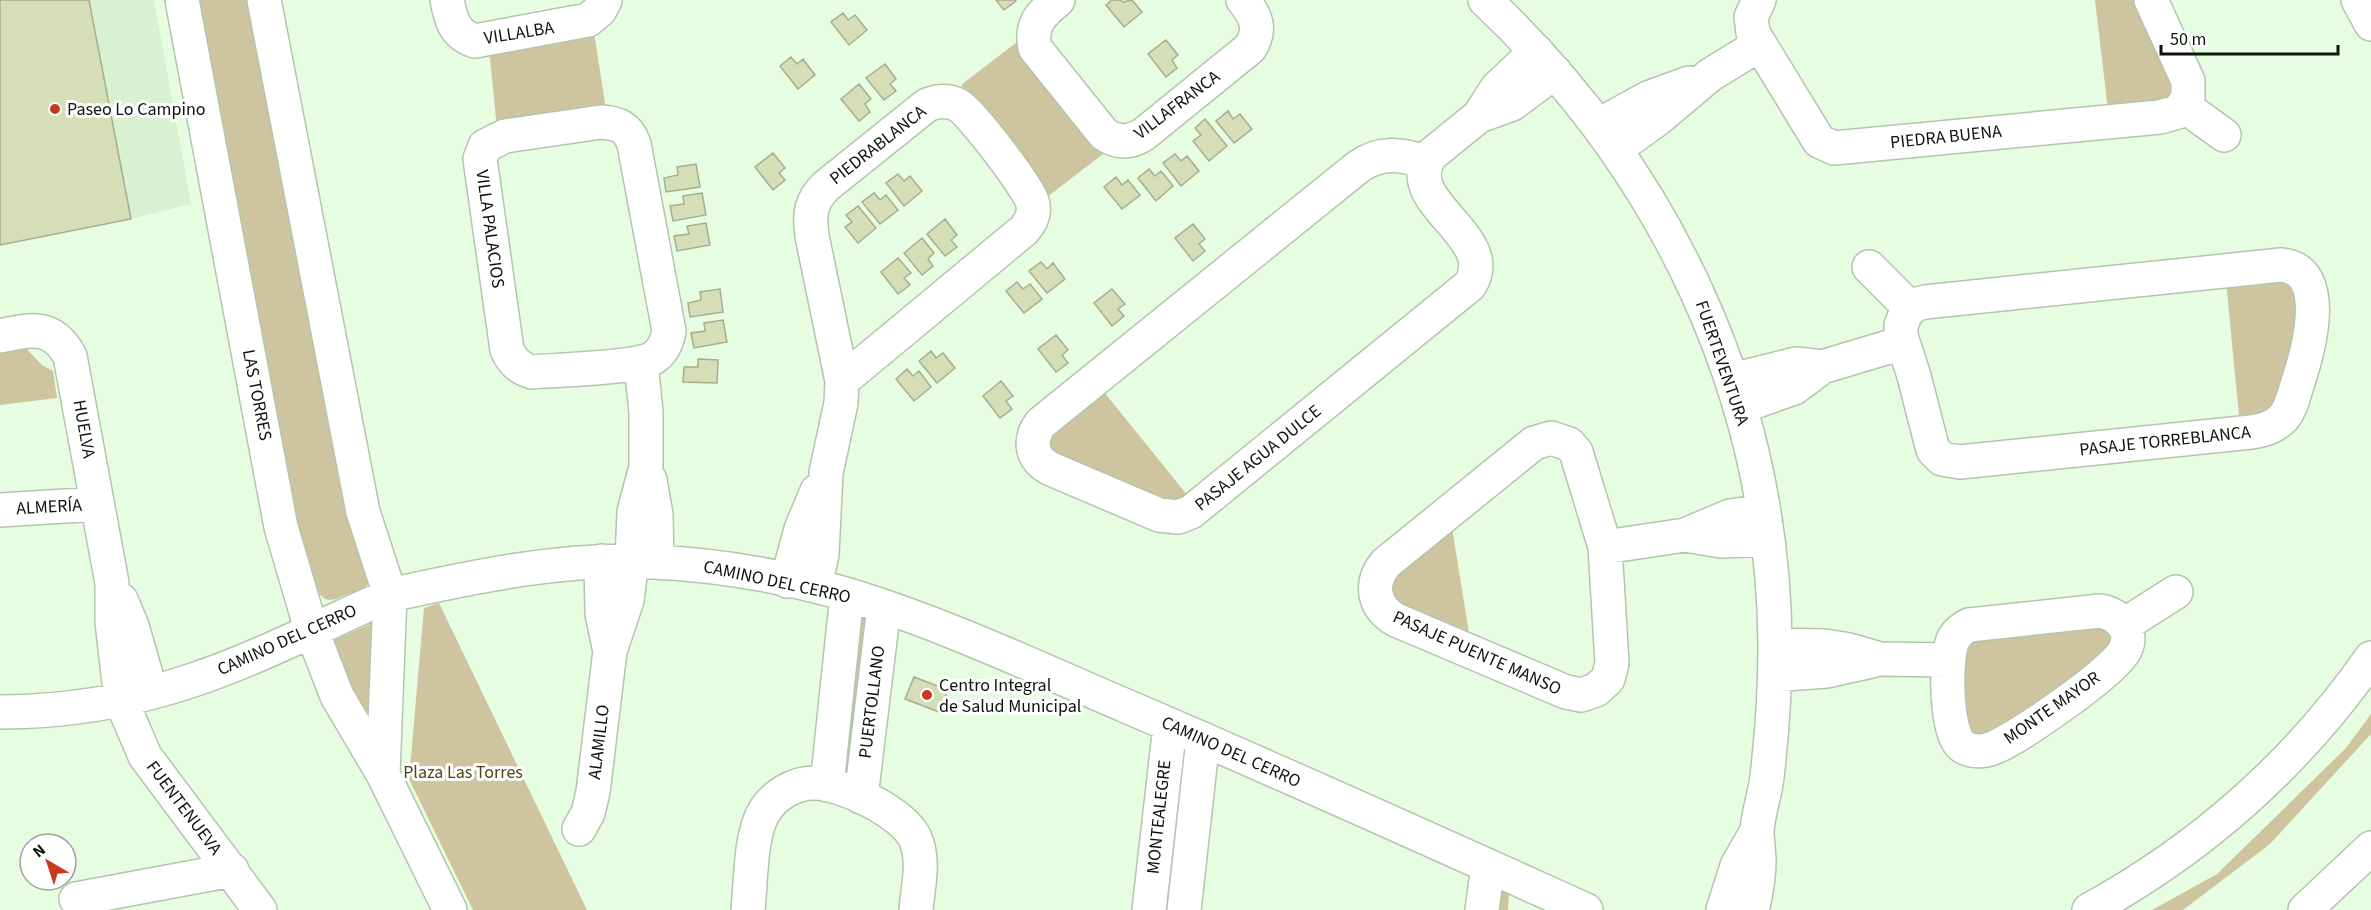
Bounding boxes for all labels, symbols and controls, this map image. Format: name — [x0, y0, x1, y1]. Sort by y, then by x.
street label: VILLALBA — [482, 15, 556, 51]
scale bar — [2161, 18, 2338, 56]
text: 50 m — [2170, 27, 2206, 52]
street label: VILLAFRANCA — [1129, 64, 1225, 146]
place label: Paseo Lo Campino — [67, 97, 206, 122]
street label: PIEDRABLANCA — [824, 99, 932, 191]
marker: Paseo Lo Campino — [48, 102, 62, 116]
street label: PIEDRA BUENA — [1889, 119, 2003, 155]
street label: VILLA PALACIOS — [469, 168, 511, 290]
street label: FUERTEVENTURA — [1689, 297, 1755, 429]
street label: LAS TORRES — [236, 347, 278, 443]
street label: HUELVA — [67, 398, 101, 460]
street label: PASAJE AGUA DULCE — [1189, 399, 1327, 517]
street label: PASAJE TORREBLANCA — [2078, 420, 2252, 462]
street label: ALMERÍA — [15, 493, 83, 521]
street label: CAMINO DEL CERRO — [701, 554, 853, 610]
street label: CAMINO DEL CERRO — [213, 598, 361, 682]
street label: PASAJE PUENTE MANSO — [1389, 605, 1565, 701]
street label: PUERTOLLANO — [853, 644, 891, 760]
street label: MONTE MAYOR — [1999, 665, 2105, 751]
place label: Centro Integral de Salud Municipal — [939, 673, 1081, 719]
marker: Centro Integral de Salud Municipal — [920, 688, 934, 702]
street label: ALAMILLO — [582, 703, 616, 781]
street label: CAMINO DEL CERRO — [1157, 710, 1305, 794]
street label: FUENTENUEVA — [140, 756, 228, 861]
street label: MONTEALEGRE — [1141, 759, 1177, 875]
park label: Plaza Las Torres — [403, 760, 523, 785]
north arrow — [18, 832, 78, 892]
text: N — [28, 839, 50, 863]

